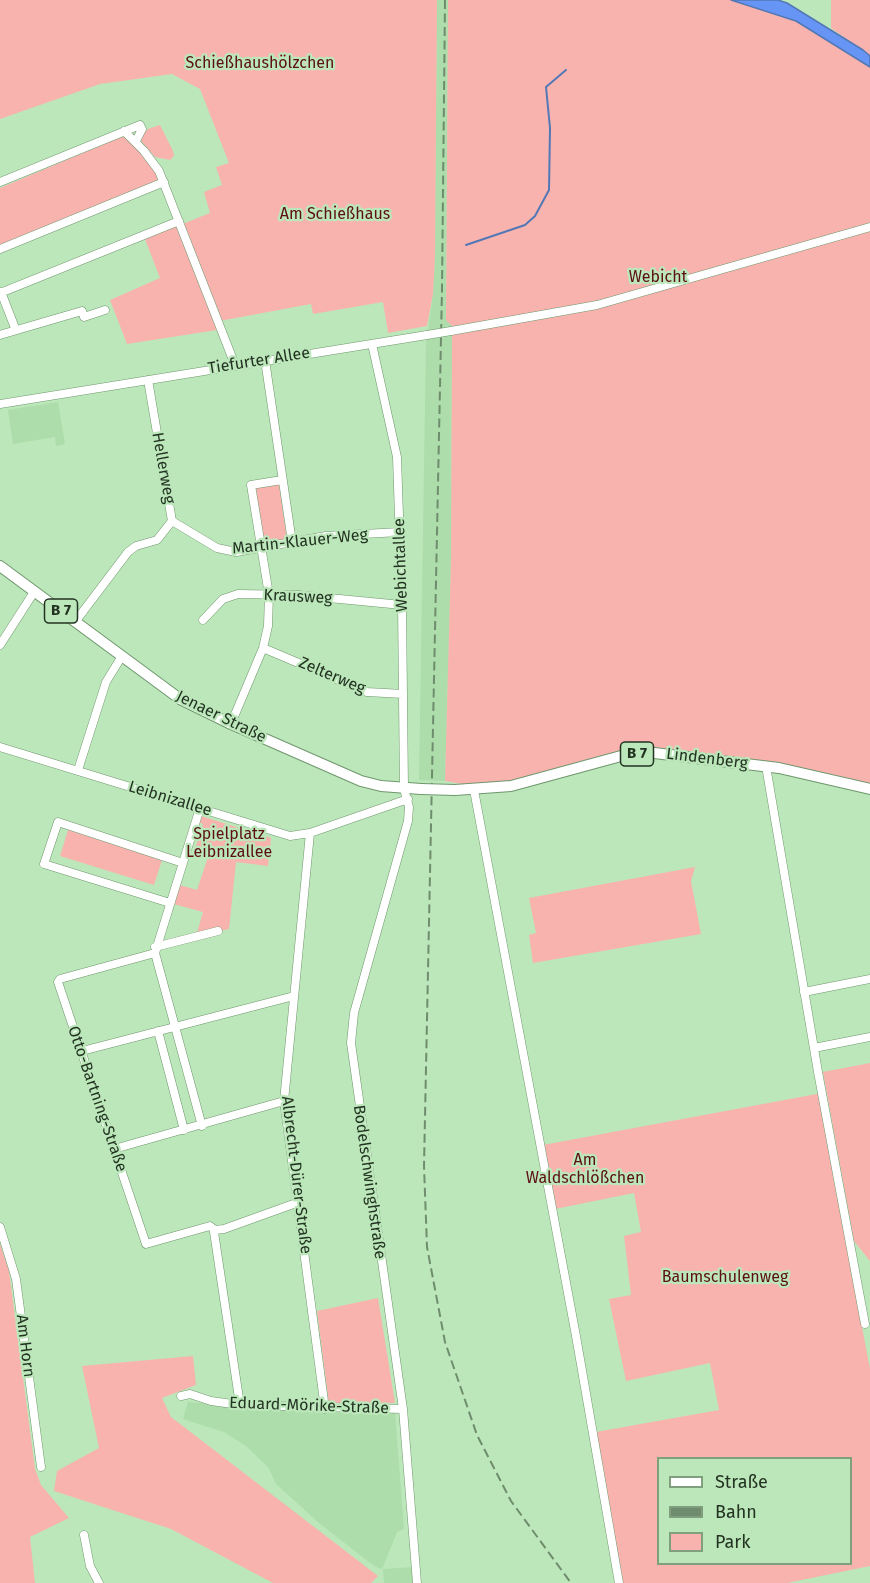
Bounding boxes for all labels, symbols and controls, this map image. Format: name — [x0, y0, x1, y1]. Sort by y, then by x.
park label: Schießhaushölzchen — [186, 54, 334, 74]
park label: Am Schießhaus — [280, 205, 390, 225]
park label: Webicht — [629, 268, 687, 288]
street label: Tiefurter Allee — [207, 343, 311, 379]
street label: Hellerweg — [147, 431, 179, 505]
street label: Webichtallee — [390, 518, 412, 612]
street label: Martin-Klauer-Weg — [231, 525, 369, 559]
street label: Krausweg — [263, 586, 333, 608]
road number: B 7 — [44, 599, 78, 623]
street label: Zelterweg — [296, 653, 368, 699]
street label: Jenaer Straße — [173, 687, 269, 747]
road number: B 7 — [620, 742, 654, 766]
street label: Lindenberg — [665, 744, 749, 774]
street label: Leibnizallee — [126, 777, 214, 821]
park label: Spielplatz Leibnizallee — [186, 825, 272, 863]
street label: Otto-Bartning-Straße — [63, 1024, 131, 1174]
street label: Albrecht-Dürer-Straße — [277, 1095, 315, 1255]
street label: Bodelschwinghstraße — [349, 1104, 389, 1260]
park label: Am Waldschlößchen — [526, 1151, 644, 1189]
park label: Baumschulenweg — [662, 1268, 788, 1288]
street label: Am Horn — [12, 1314, 38, 1378]
street label: Eduard-Mörike-Straße — [229, 1394, 389, 1418]
legend — [657, 1457, 852, 1565]
text: Straße — [715, 1471, 768, 1493]
text: Bahn — [715, 1501, 757, 1523]
text: Park — [715, 1531, 750, 1553]

